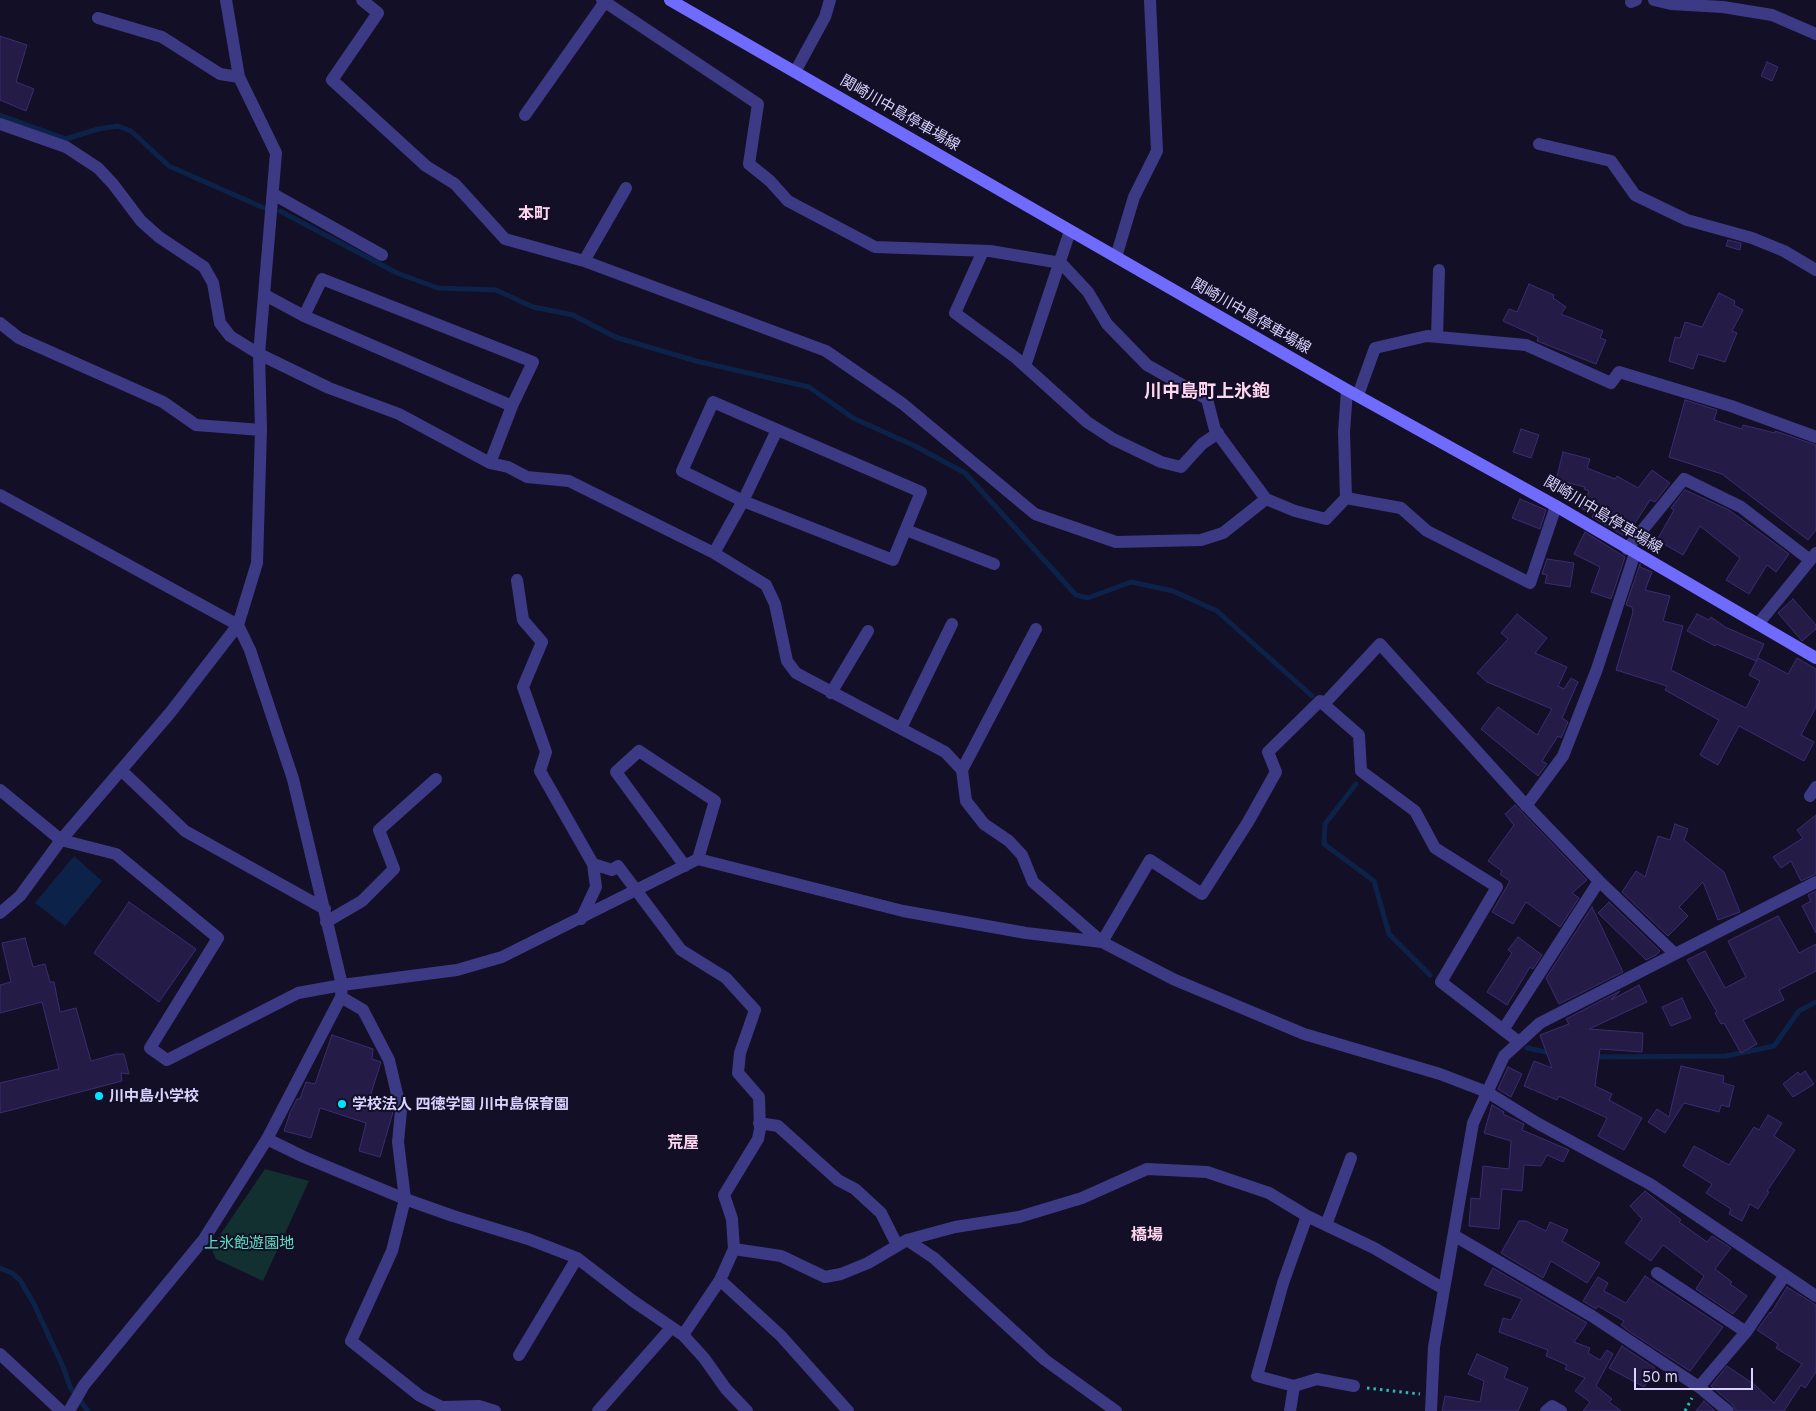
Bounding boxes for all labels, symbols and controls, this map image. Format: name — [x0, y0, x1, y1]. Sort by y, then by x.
street label: 関崎川中島停車場線 — [837, 71, 963, 155]
district label: 本町 — [518, 204, 550, 224]
street label: 関崎川中島停車場線 — [1188, 274, 1314, 358]
district label: 川中島町上氷鉋 — [1144, 381, 1270, 403]
street label: 関崎川中島停車場線 — [1541, 473, 1665, 557]
place label: 川中島小学校 — [109, 1087, 199, 1105]
marker: 川中島小学校 — [93, 1090, 105, 1102]
place label: 学校法人 四徳学園 川中島保育園 — [352, 1095, 569, 1113]
marker: 学校法人 四徳学園 川中島保育園 — [336, 1098, 348, 1110]
district label: 荒屋 — [667, 1133, 699, 1153]
district label: 橋場 — [1131, 1225, 1163, 1245]
park label: 上氷飽遊園地 — [204, 1234, 294, 1252]
scale bar — [1636, 1358, 1755, 1390]
text: 50 m — [1642, 1367, 1678, 1386]

